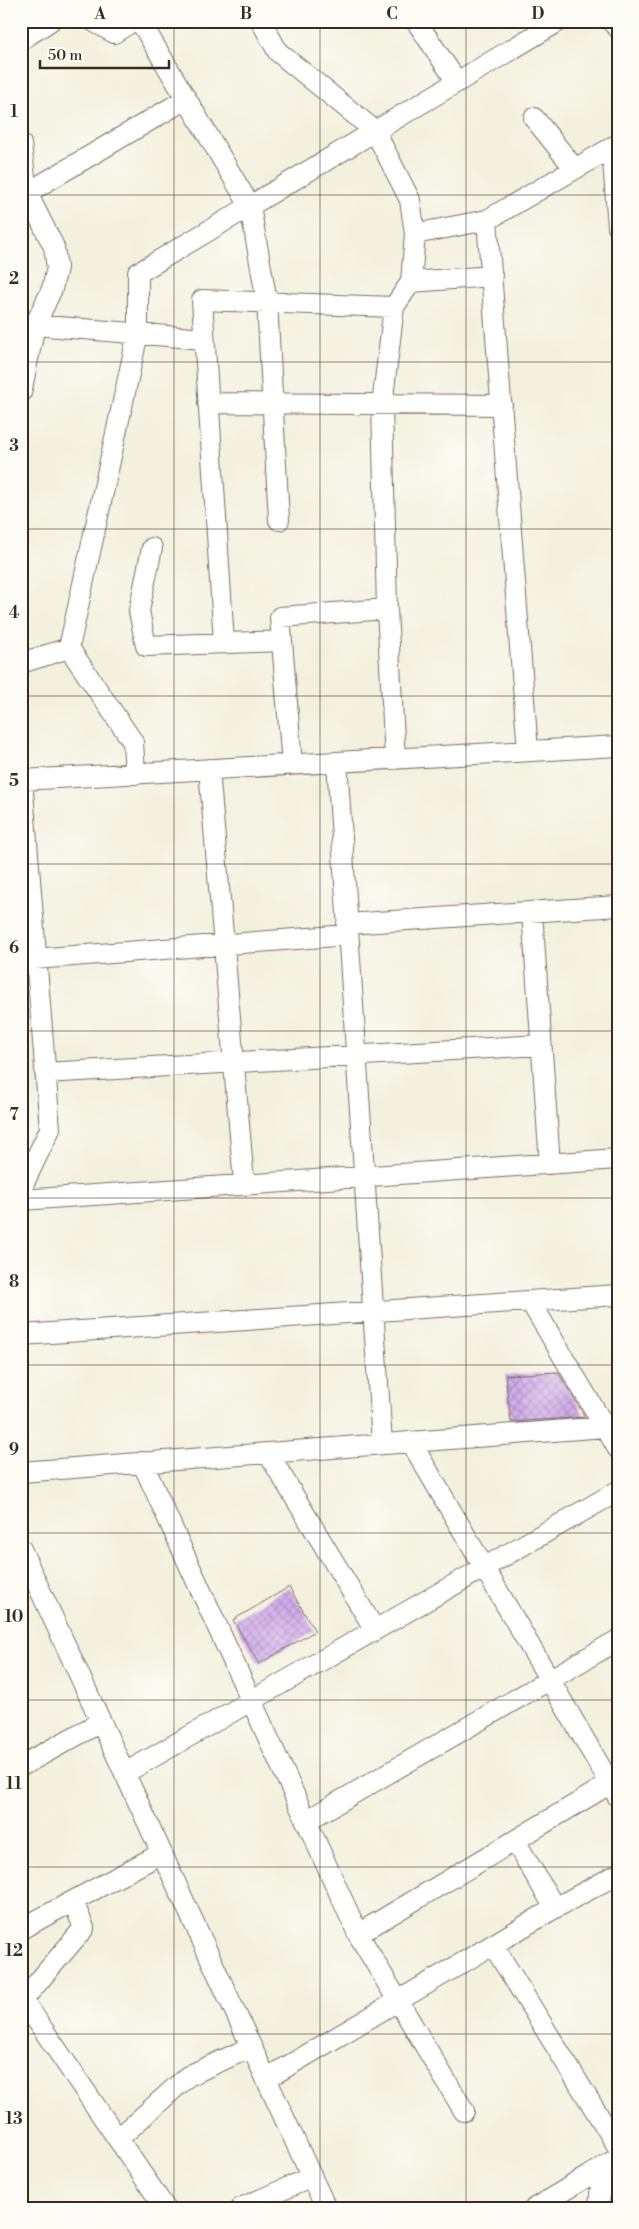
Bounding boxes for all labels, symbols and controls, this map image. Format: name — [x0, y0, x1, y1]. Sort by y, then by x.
text: A — [93, 4, 106, 24]
text: B — [240, 4, 252, 24]
text: C — [386, 4, 398, 24]
text: D — [532, 4, 545, 24]
scale bar — [40, 38, 169, 70]
text: 50 m — [48, 46, 82, 65]
text: 1 — [10, 102, 18, 122]
text: 2 — [9, 269, 19, 289]
text: 3 — [9, 436, 19, 456]
text: 4 — [9, 603, 20, 623]
text: 5 — [9, 771, 19, 791]
text: 6 — [9, 938, 19, 958]
text: 7 — [9, 1105, 19, 1125]
text: 8 — [9, 1272, 19, 1292]
text: 9 — [9, 1440, 19, 1460]
text: 10 — [5, 1607, 23, 1627]
text: 11 — [6, 1774, 22, 1794]
text: 12 — [5, 1941, 23, 1961]
text: 13 — [5, 2109, 23, 2129]

